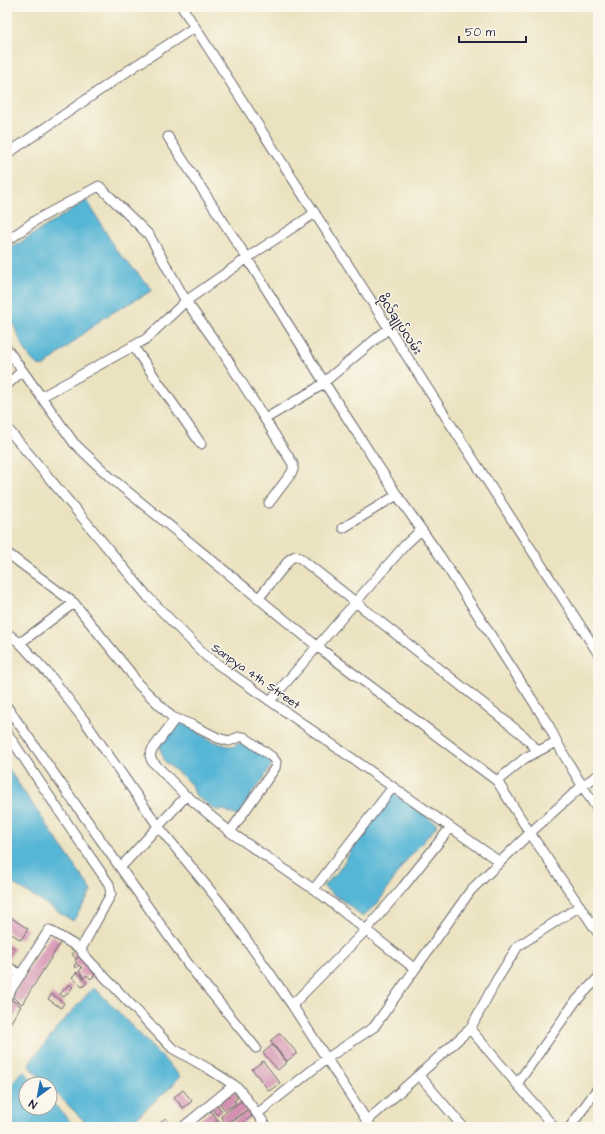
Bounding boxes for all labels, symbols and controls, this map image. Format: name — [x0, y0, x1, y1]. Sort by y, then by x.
scale bar — [459, 18, 526, 44]
text: 50 m — [465, 24, 496, 41]
street label: ဗိုလ်ချုပ်လမ်း — [373, 290, 427, 359]
street label: Sanpya 4th Street — [207, 639, 304, 714]
north arrow — [18, 1076, 58, 1116]
text: N — [26, 1096, 40, 1112]

